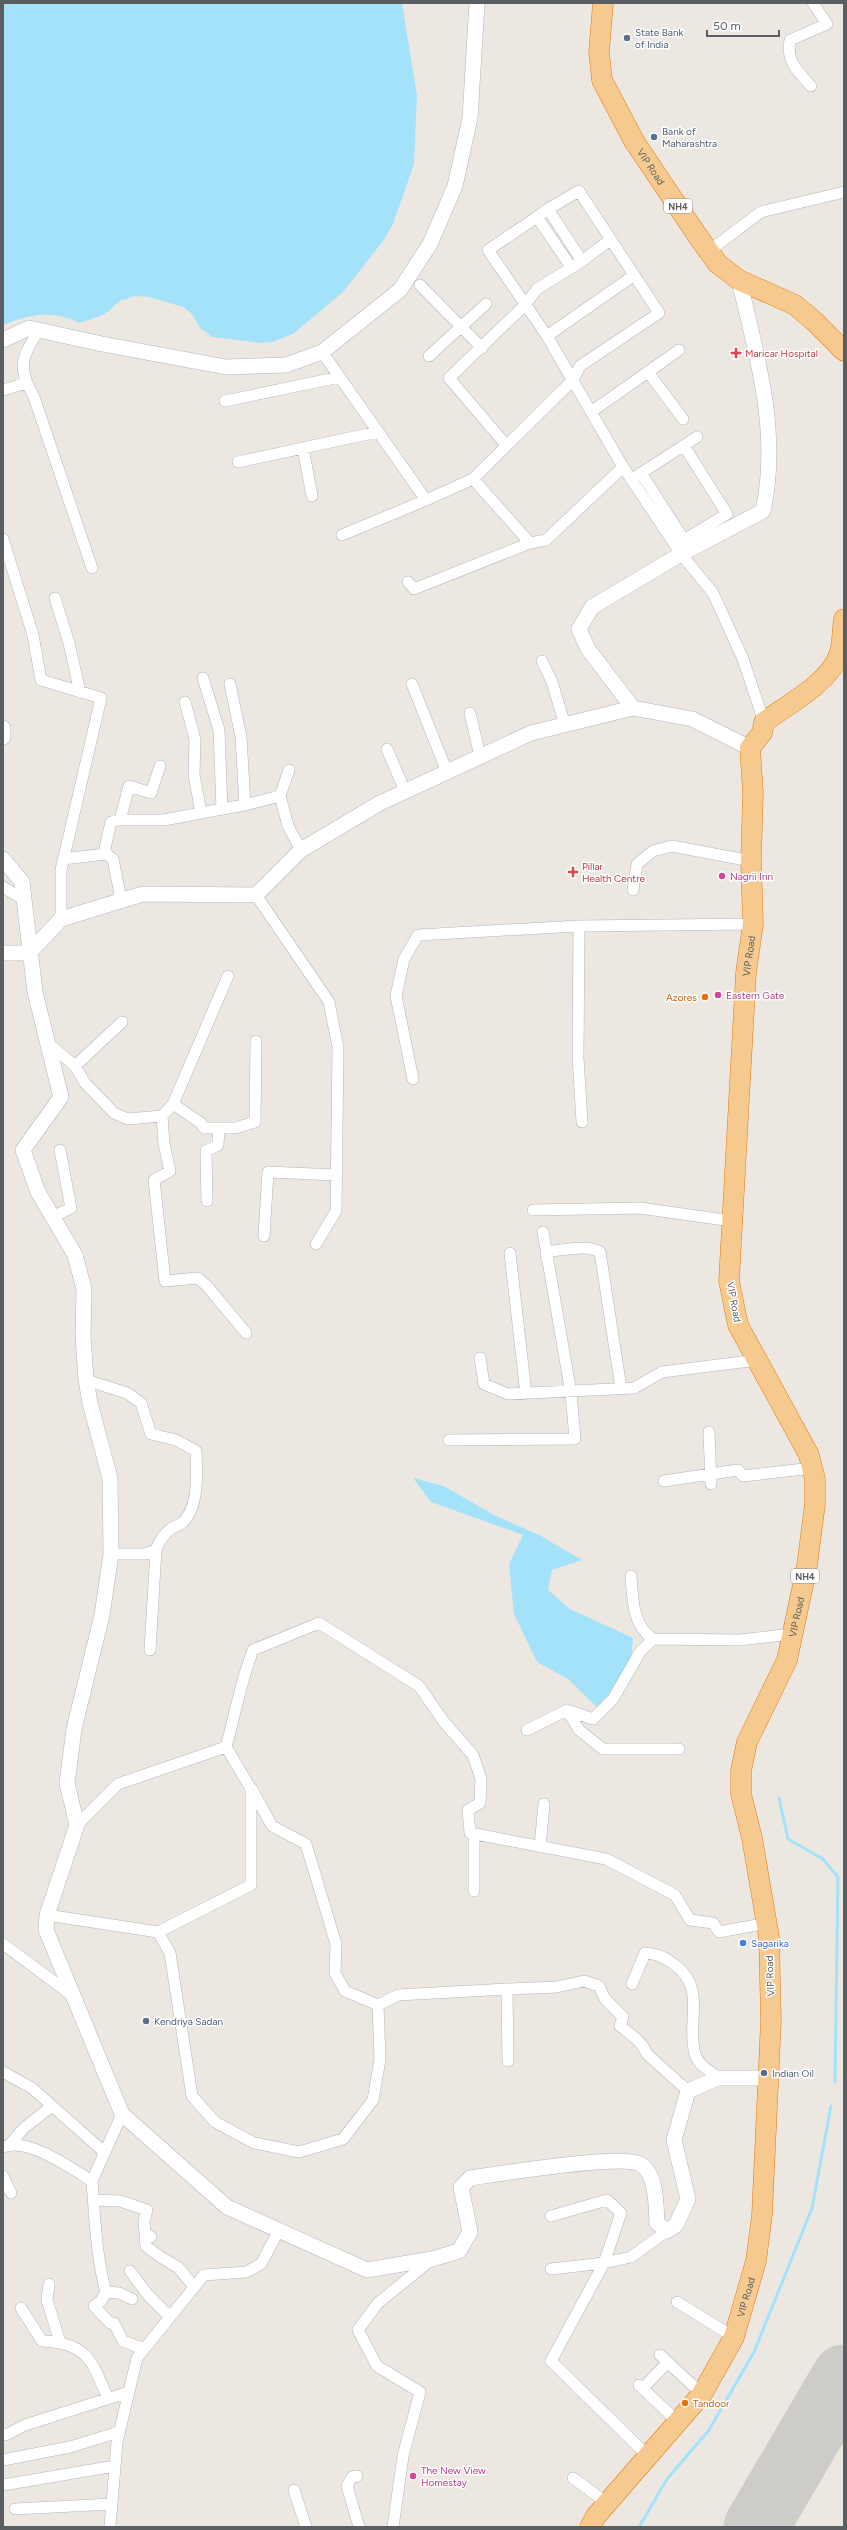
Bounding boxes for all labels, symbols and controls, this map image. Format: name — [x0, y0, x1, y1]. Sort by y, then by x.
scale bar — [707, 12, 779, 38]
text: 50 m — [713, 19, 741, 33]
place label: State Bank of India — [635, 26, 683, 51]
marker: State Bank of India — [622, 33, 632, 43]
place label: Bank of Maharashtra — [662, 125, 717, 150]
marker: Bank of Maharashtra — [649, 132, 659, 142]
street label: VIP Road — [634, 146, 668, 187]
road number: NH4 — [664, 199, 692, 213]
marker: Maricar Hospital — [730, 347, 742, 359]
place label: Maricar Hospital — [745, 347, 818, 360]
place label: Pillar Health Centre — [582, 860, 646, 885]
marker: Pillar Health Centre — [567, 866, 579, 878]
place label: Nagrii Inn — [730, 870, 773, 883]
marker: Nagrii Inn — [717, 871, 727, 881]
street label: VIP Road — [739, 935, 758, 977]
place label: Eastern Gate — [726, 989, 785, 1002]
marker: Eastern Gate — [713, 990, 723, 1000]
place label: Azores — [666, 991, 697, 1004]
marker: Azores — [700, 992, 710, 1002]
street label: VIP Road — [724, 1281, 744, 1323]
road number: NH4 — [791, 1569, 819, 1583]
street label: VIP Road — [786, 1595, 807, 1638]
place label: Sagarika — [751, 1937, 789, 1950]
marker: Sagarika — [738, 1938, 748, 1948]
street label: VIP Road — [763, 1955, 777, 1997]
place label: Kendriya Sadan — [154, 2015, 224, 2028]
marker: Kendriya Sadan — [141, 2016, 151, 2026]
place label: Indian Oil — [772, 2067, 814, 2080]
marker: Indian Oil — [759, 2068, 769, 2078]
street label: VIP Road — [734, 2276, 758, 2319]
place label: Tandoor — [693, 2397, 730, 2410]
marker: Tandoor — [680, 2398, 690, 2408]
place label: The New View Homestay — [421, 2464, 486, 2489]
marker: The New View Homestay — [408, 2471, 418, 2481]

